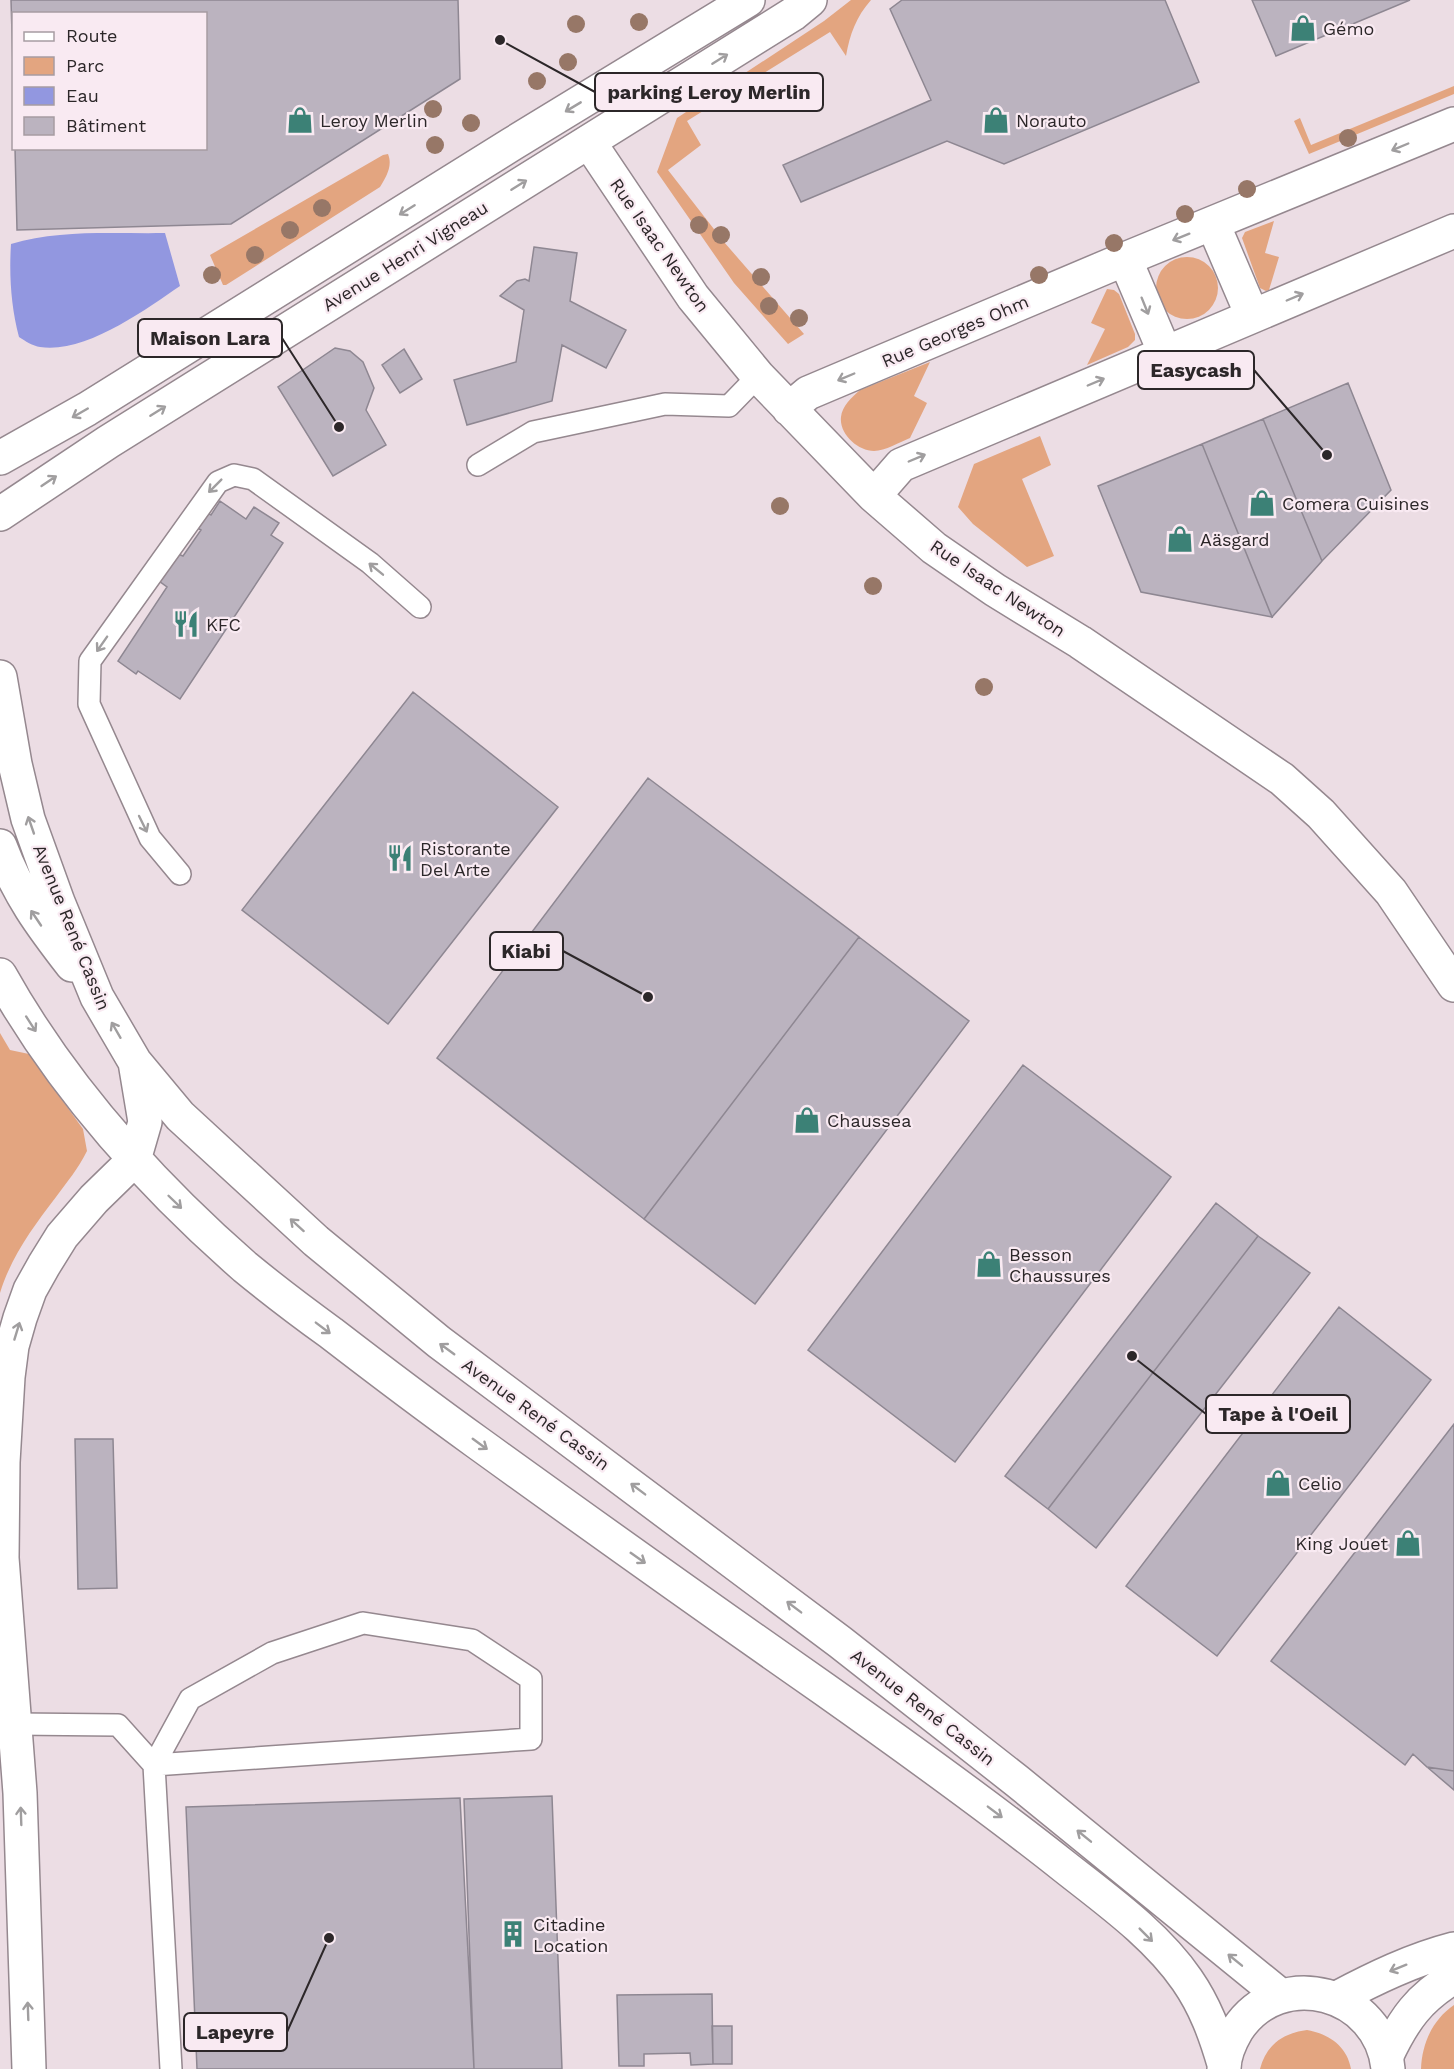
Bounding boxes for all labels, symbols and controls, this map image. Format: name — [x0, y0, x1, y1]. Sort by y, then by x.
legend — [12, 12, 207, 150]
shop icon: Gémo — [1288, 13, 1318, 43]
place label: Gémo — [1323, 18, 1374, 39]
text: Route — [66, 25, 118, 46]
one-way arrow — [711, 53, 728, 65]
text: Parc — [66, 55, 104, 76]
callout: parking Leroy Merlin — [595, 73, 823, 111]
text: parking Leroy Merlin — [607, 80, 811, 104]
text: Eau — [66, 85, 99, 106]
one-way arrow — [564, 101, 581, 114]
shop icon: Leroy Merlin — [285, 105, 315, 135]
shop icon: Norauto — [981, 105, 1011, 135]
place label: Leroy Merlin — [320, 110, 428, 131]
place label: Norauto — [1016, 110, 1087, 131]
text: Bâtiment — [66, 115, 146, 136]
one-way arrow — [1391, 142, 1410, 153]
street label: Rue Isaac Newton — [606, 174, 714, 316]
one-way arrow — [510, 179, 527, 191]
street label: Avenue Henri Vigneau — [318, 197, 492, 315]
one-way arrow — [399, 204, 416, 216]
one-way arrow — [1172, 232, 1191, 243]
street label: Rue Georges Ohm — [878, 291, 1032, 371]
one-way arrow — [1285, 291, 1304, 302]
one-way arrow — [1140, 296, 1151, 315]
callout: Maison Lara — [138, 319, 282, 357]
text: Maison Lara — [150, 326, 270, 350]
callout: Easycash — [1138, 351, 1254, 389]
text: Easycash — [1150, 358, 1242, 382]
one-way arrow — [837, 372, 856, 383]
one-way arrow — [1087, 376, 1105, 387]
one-way arrow — [149, 405, 166, 417]
one-way arrow — [72, 407, 89, 419]
one-way arrow — [907, 452, 926, 463]
one-way arrow — [40, 475, 56, 487]
one-way arrow — [208, 478, 223, 493]
shop icon: Comera Cuisines — [1247, 488, 1277, 518]
place label: Comera Cuisines — [1282, 493, 1429, 514]
shop icon: Aäsgard — [1165, 524, 1195, 554]
place label: Aäsgard — [1200, 529, 1270, 550]
street label: Rue Isaac Newton — [926, 535, 1070, 641]
one-way arrow — [368, 562, 384, 575]
restaurant icon: KFC — [171, 609, 201, 639]
place label: KFC — [206, 614, 241, 635]
one-way arrow — [95, 636, 108, 652]
one-way arrow — [138, 815, 150, 833]
one-way arrow — [24, 816, 35, 835]
place label: Ristorante Del Arte — [420, 838, 511, 880]
street label: Avenue René Cassin — [29, 841, 115, 1013]
restaurant icon: Ristorante Del Arte — [385, 843, 415, 873]
one-way arrow — [30, 910, 42, 926]
callout: Kiabi — [490, 932, 563, 970]
text: Kiabi — [501, 939, 551, 963]
one-way arrow — [24, 1016, 37, 1033]
one-way arrow — [109, 1022, 121, 1039]
shop icon: Chaussea — [792, 1105, 822, 1135]
place label: Chaussea — [827, 1110, 911, 1131]
one-way arrow — [168, 1194, 183, 1209]
one-way arrow — [290, 1218, 305, 1232]
place label: Besson Chaussures — [1009, 1244, 1111, 1286]
shop icon: Besson Chaussures — [974, 1249, 1004, 1279]
one-way arrow — [12, 1321, 23, 1340]
one-way arrow — [315, 1322, 331, 1334]
one-way arrow — [440, 1343, 456, 1355]
street label: Avenue René Cassin — [458, 1353, 614, 1475]
callout: Tape à l'Oeil — [1206, 1395, 1350, 1433]
text: Tape à l'Oeil — [1218, 1402, 1338, 1426]
one-way arrow — [472, 1438, 488, 1450]
shop icon: Celio — [1263, 1468, 1293, 1498]
place label: Celio — [1298, 1473, 1342, 1494]
one-way arrow — [631, 1483, 647, 1496]
shop icon: King Jouet — [1393, 1528, 1423, 1558]
place label: King Jouet — [1295, 1533, 1388, 1554]
one-way arrow — [630, 1552, 646, 1564]
one-way arrow — [786, 1601, 802, 1613]
street label: Avenue René Cassin — [847, 1644, 999, 1770]
one-way arrow — [987, 1805, 1003, 1818]
one-way arrow — [16, 1806, 27, 1826]
one-way arrow — [1076, 1830, 1092, 1843]
place label: Citadine Location — [533, 1914, 608, 1956]
building icon: Citadine Location — [498, 1919, 528, 1949]
one-way arrow — [1139, 1927, 1153, 1942]
one-way arrow — [1227, 1954, 1243, 1967]
one-way arrow — [1390, 1963, 1408, 1974]
one-way arrow — [22, 2001, 33, 2021]
callout: Lapeyre — [184, 2013, 287, 2051]
text: Lapeyre — [196, 2020, 274, 2044]

